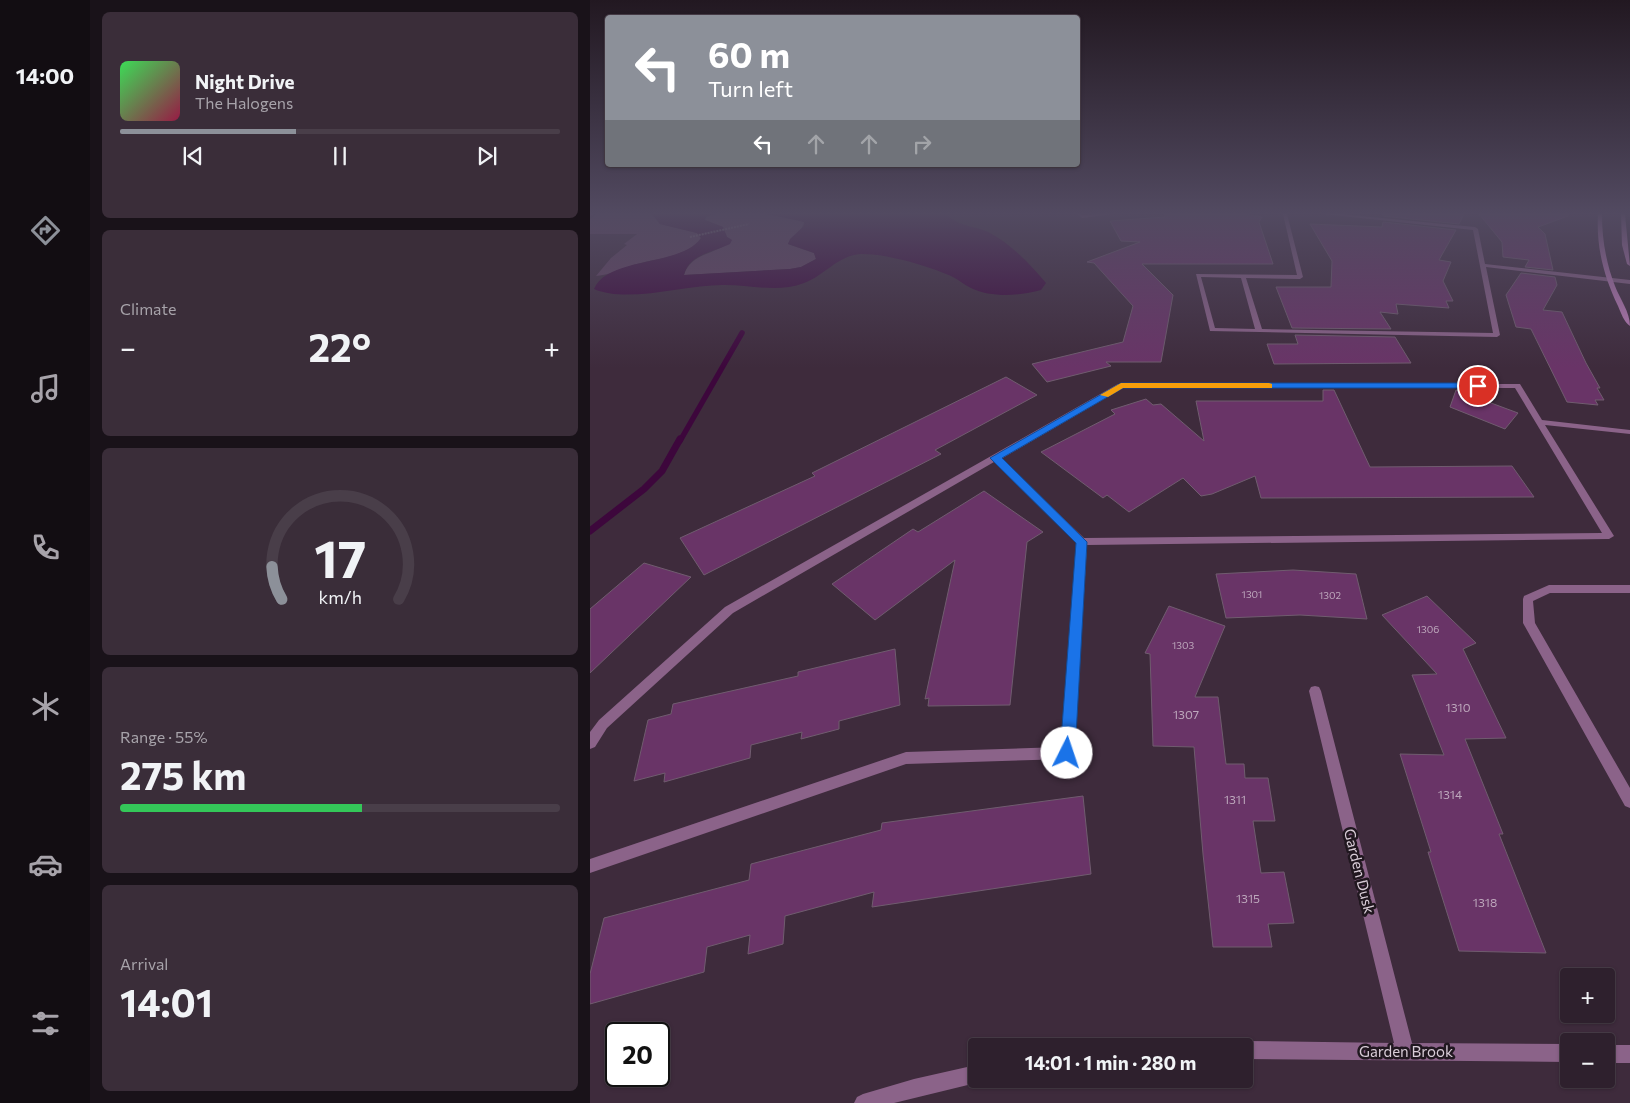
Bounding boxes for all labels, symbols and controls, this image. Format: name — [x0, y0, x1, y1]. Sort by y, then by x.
text: 60 m — [708, 32, 790, 75]
icon: left — [625, 35, 690, 100]
text: 14:00 — [16, 62, 74, 89]
text: Night Drive — [195, 70, 295, 93]
text: Turn left — [708, 75, 793, 102]
text: The Halogens — [195, 93, 293, 112]
icon: left — [749, 130, 777, 158]
icon: ahead — [802, 130, 830, 158]
icon: ahead — [855, 130, 883, 158]
icon: right — [908, 130, 936, 158]
icon: previous — [179, 142, 207, 170]
icon: pause — [326, 142, 354, 170]
icon: next — [473, 142, 501, 170]
icon: directions — [28, 213, 63, 248]
text: Climate — [120, 299, 176, 318]
text: 22° — [308, 323, 371, 370]
text: − — [120, 330, 136, 364]
text: + — [544, 330, 560, 364]
pin — [1457, 365, 1499, 407]
icon: music — [28, 371, 63, 406]
icon: arrive — [1464, 372, 1492, 400]
text: 17 — [314, 525, 366, 589]
icon: phone — [28, 530, 63, 565]
text: km/h — [318, 586, 362, 608]
house number: 1301 — [1242, 588, 1262, 600]
house number: 1302 — [1319, 589, 1341, 601]
house number: 1306 — [1417, 623, 1439, 635]
house number: 1303 — [1172, 639, 1194, 651]
icon: climate — [28, 689, 63, 724]
house number: 1310 — [1446, 700, 1471, 714]
house number: 1307 — [1173, 707, 1199, 721]
position arrow — [1040, 726, 1092, 778]
text: Range · 55% — [120, 727, 208, 746]
text: 275 km — [120, 751, 246, 798]
house number: 1314 — [1438, 787, 1462, 801]
house number: 1311 — [1224, 792, 1246, 806]
street label: Garden Dusk — [1341, 827, 1379, 915]
icon: car — [28, 847, 63, 882]
house number: 1315 — [1236, 891, 1260, 905]
house number: 1318 — [1473, 895, 1497, 909]
text: Arrival — [120, 954, 168, 973]
map controls — [1560, 968, 1615, 1088]
button: + — [1560, 968, 1615, 1023]
text: 14:01 — [120, 978, 213, 1025]
icon: filters — [28, 1006, 63, 1041]
speed limit sign: 20 — [605, 1022, 670, 1087]
button: − — [1560, 1033, 1615, 1088]
street label: Garden Brook — [1359, 1042, 1453, 1060]
text: 14:01 · 1 min · 280 m — [1025, 1051, 1196, 1074]

